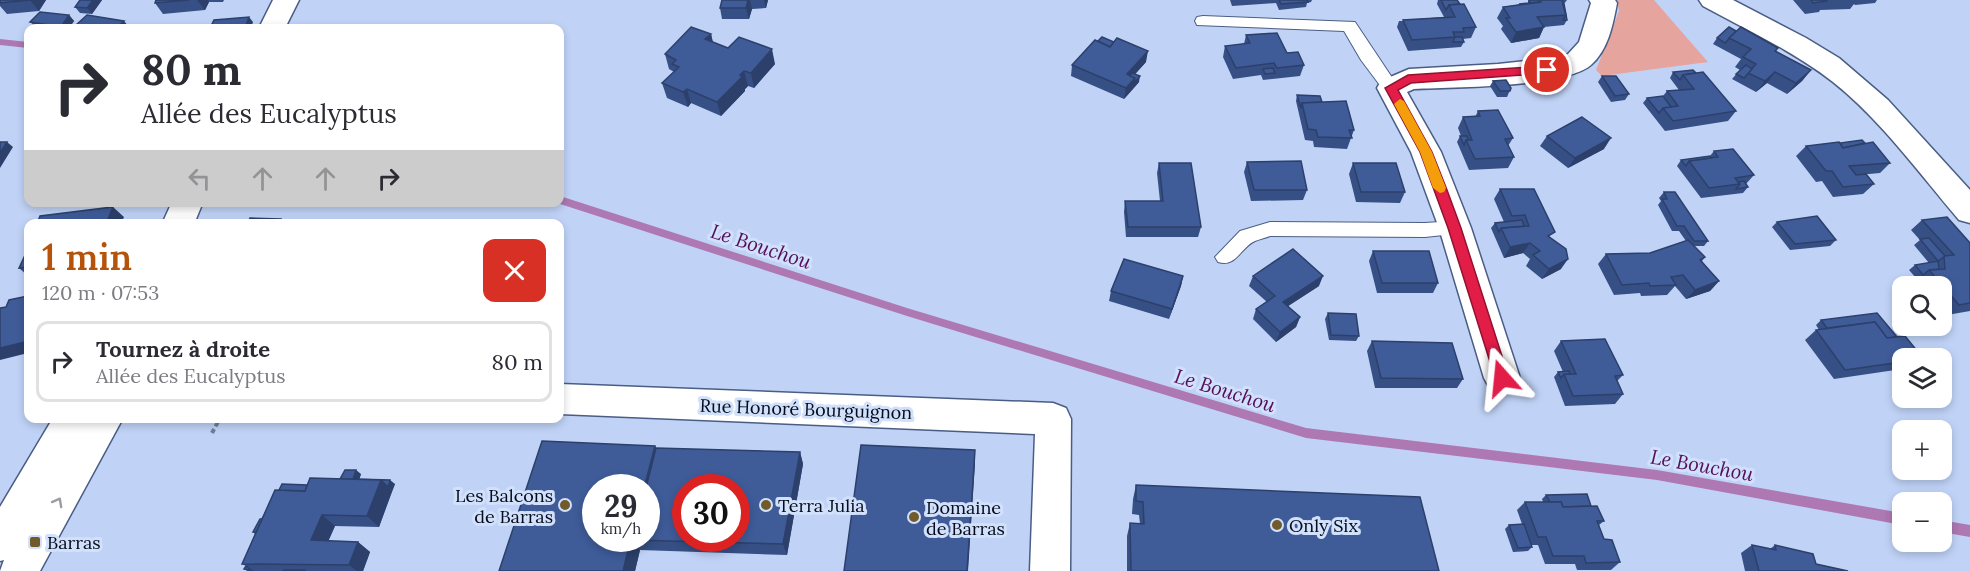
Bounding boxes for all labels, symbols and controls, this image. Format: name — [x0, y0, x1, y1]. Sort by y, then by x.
text: 80 m — [141, 43, 241, 97]
pin — [1521, 44, 1572, 95]
icon: right — [42, 48, 120, 126]
icon: arrive — [1530, 53, 1563, 86]
text: Allée des Eucalyptus — [141, 96, 397, 130]
icon: left — [183, 162, 216, 195]
icon: ahead — [246, 162, 279, 195]
icon: ahead — [309, 162, 342, 195]
icon: right — [372, 162, 405, 195]
water label: Le Bouchou — [708, 218, 815, 274]
text: 1 min — [42, 234, 132, 280]
button: close — [483, 239, 546, 302]
map controls — [1892, 276, 1952, 552]
button: search — [1892, 276, 1952, 336]
text: 120 m · 07:53 — [42, 280, 159, 305]
text: Tournez à droite — [96, 335, 270, 363]
icon: right — [45, 345, 78, 378]
position arrow — [1470, 346, 1534, 410]
text: 80 m — [492, 348, 543, 376]
button: layers — [1892, 348, 1952, 408]
text: Allée des Eucalyptus — [96, 363, 285, 388]
water label: Le Bouchou — [1172, 363, 1279, 417]
street label: Rue Honoré Bourguignon — [699, 394, 913, 424]
button: + — [1892, 420, 1952, 480]
water label: Le Bouchou — [1649, 444, 1756, 486]
speed limit sign: 30 — [672, 474, 750, 552]
place label: Les Balcons de Barras — [455, 484, 553, 528]
text: 29 — [604, 487, 638, 525]
button: − — [1892, 492, 1952, 552]
place label: Terra Julia — [778, 494, 865, 517]
place label: Domaine de Barras — [926, 496, 1005, 540]
one-way arrow — [51, 498, 62, 508]
marker: Les Balcons de Barras — [558, 498, 572, 512]
marker: Terra Julia — [759, 498, 773, 512]
marker: Domaine de Barras — [907, 510, 921, 524]
place label: Only Six — [1289, 514, 1358, 537]
marker: Only Six — [1270, 518, 1284, 532]
text: km/h — [601, 519, 641, 538]
place label: Barras — [47, 531, 101, 554]
marker: Barras — [28, 535, 42, 549]

